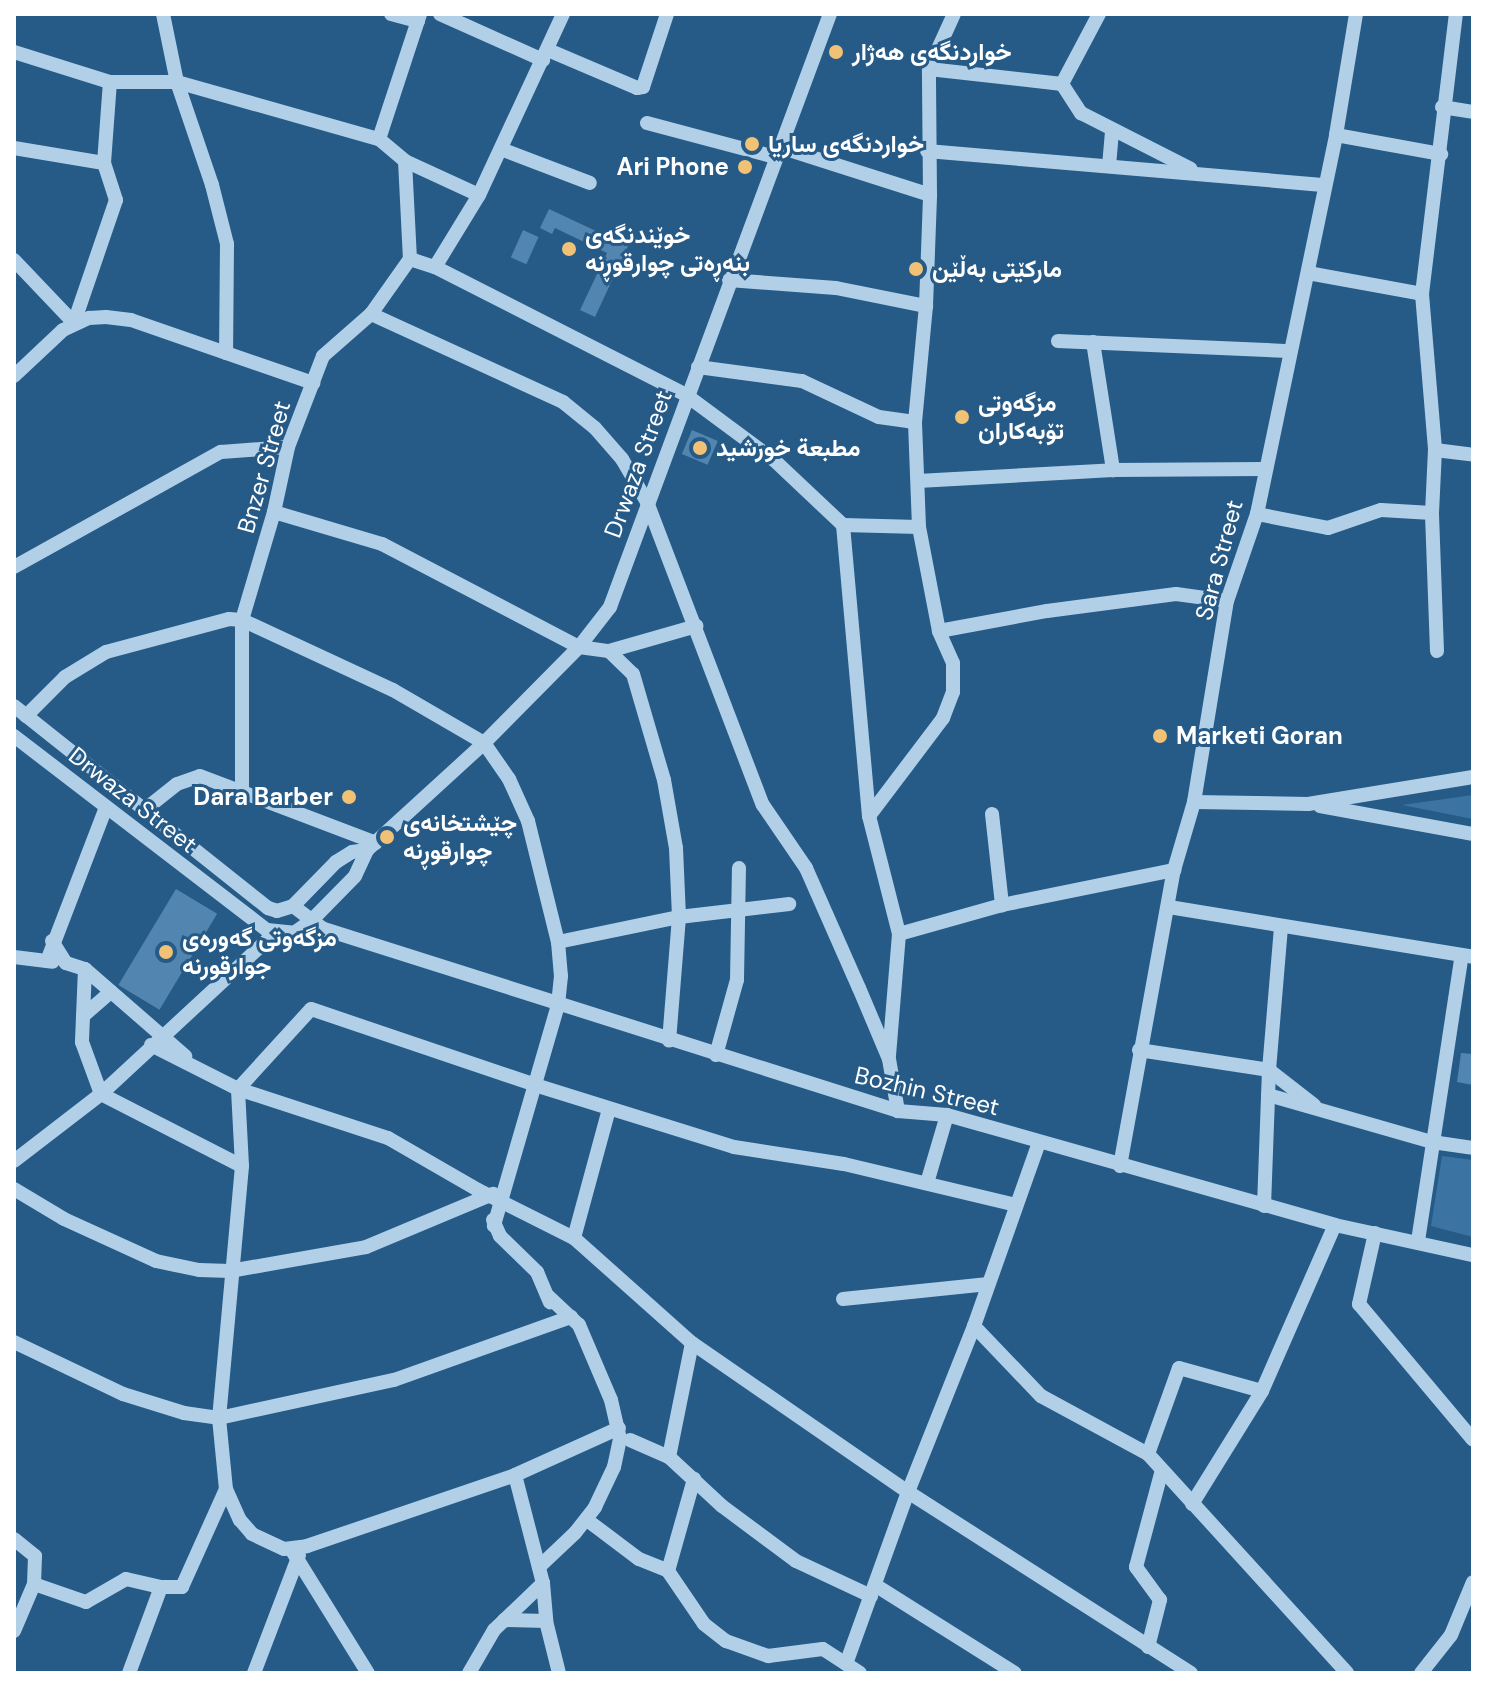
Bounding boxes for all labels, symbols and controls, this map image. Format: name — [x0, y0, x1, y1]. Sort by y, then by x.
place label: خواردنگەی هەژار — [852, 38, 1012, 66]
marker: خواردنگەی هەژار — [827, 43, 845, 61]
place label: خواردنگەی ساریا — [768, 130, 924, 158]
marker: خواردنگەی ساریا — [743, 135, 761, 153]
place label: Ari Phone — [616, 153, 729, 181]
marker: Ari Phone — [736, 158, 754, 176]
place label: خوێندنگەی بنەڕەتی چوارقوڕنە — [585, 221, 750, 277]
marker: خوێندنگەی بنەڕەتی چوارقوڕنە — [560, 240, 578, 258]
place label: مارکێتی بەڵێن — [932, 255, 1062, 283]
marker: مارکێتی بەڵێن — [907, 260, 925, 278]
street label: Drwaza Street — [598, 386, 678, 542]
place label: مزگەوتی تۆبەکاران — [978, 389, 1064, 445]
street label: Bnzer Street — [231, 398, 297, 536]
marker: مزگەوتی تۆبەکاران — [953, 408, 971, 426]
place label: مطبعة خورشيد — [716, 434, 861, 462]
marker: مطبعة خورشيد — [691, 439, 709, 457]
street label: Sara Street — [1189, 497, 1249, 623]
place label: Marketi Goran — [1176, 722, 1343, 750]
marker: Marketi Goran — [1151, 727, 1169, 745]
street label: Drwaza Street — [63, 741, 203, 859]
place label: Dara Barber — [193, 783, 333, 811]
marker: Dara Barber — [340, 788, 358, 806]
place label: چێشتخانەی چوارقوڕنە — [403, 809, 517, 865]
marker: چێشتخانەی چوارقوڕنە — [378, 828, 396, 846]
place label: مزگەوتی گەورەی جوارقورنە — [182, 924, 337, 980]
marker: مزگەوتی گەورەی جوارقورنە — [157, 943, 175, 961]
street label: Bozhin Street — [852, 1060, 1002, 1122]

